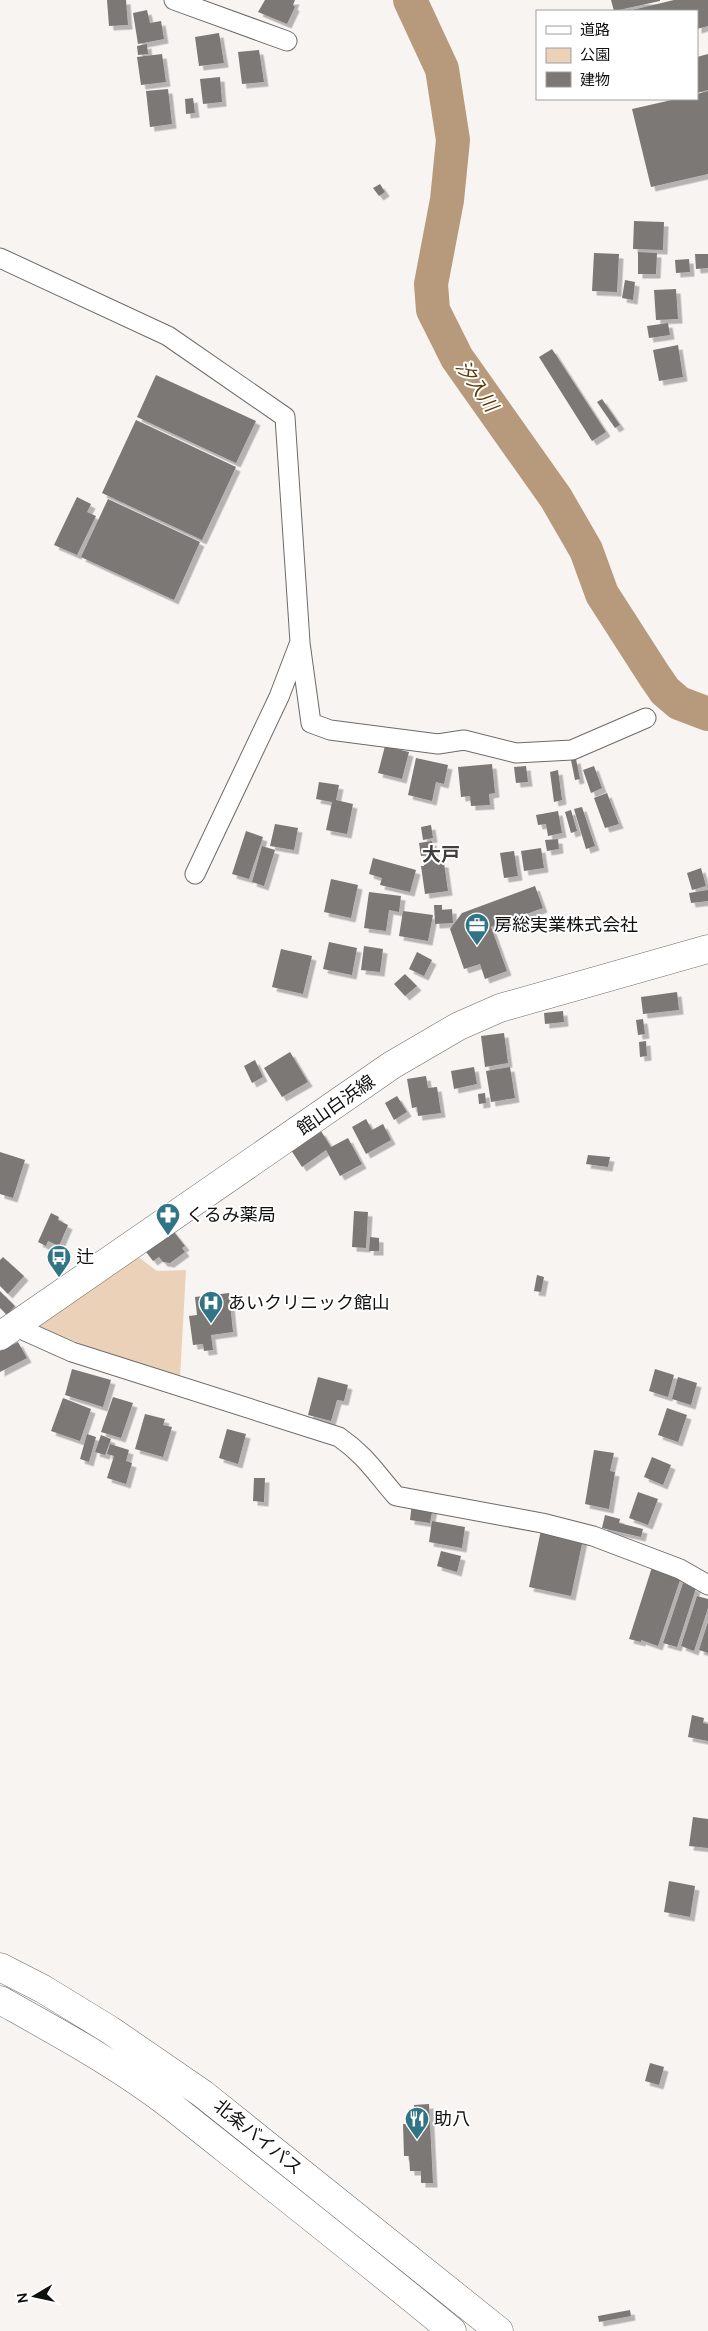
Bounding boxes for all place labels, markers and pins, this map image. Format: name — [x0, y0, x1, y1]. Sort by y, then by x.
office icon: 房総実業株式会社 — [464, 912, 490, 946]
place label: 房総実業株式会社 — [494, 913, 638, 937]
pharmacy icon: くるみ薬局 — [155, 1202, 181, 1236]
place label: くるみ薬局 — [186, 1203, 276, 1227]
bus stop icon: 辻 — [46, 1244, 72, 1278]
place label: 辻 — [76, 1245, 94, 1269]
hospital icon: あいクリニック館山 — [198, 1290, 224, 1324]
place label: あいクリニック館山 — [228, 1291, 390, 1315]
restaurant icon: 助八 — [404, 2106, 430, 2140]
place label: 助八 — [434, 2107, 470, 2131]

